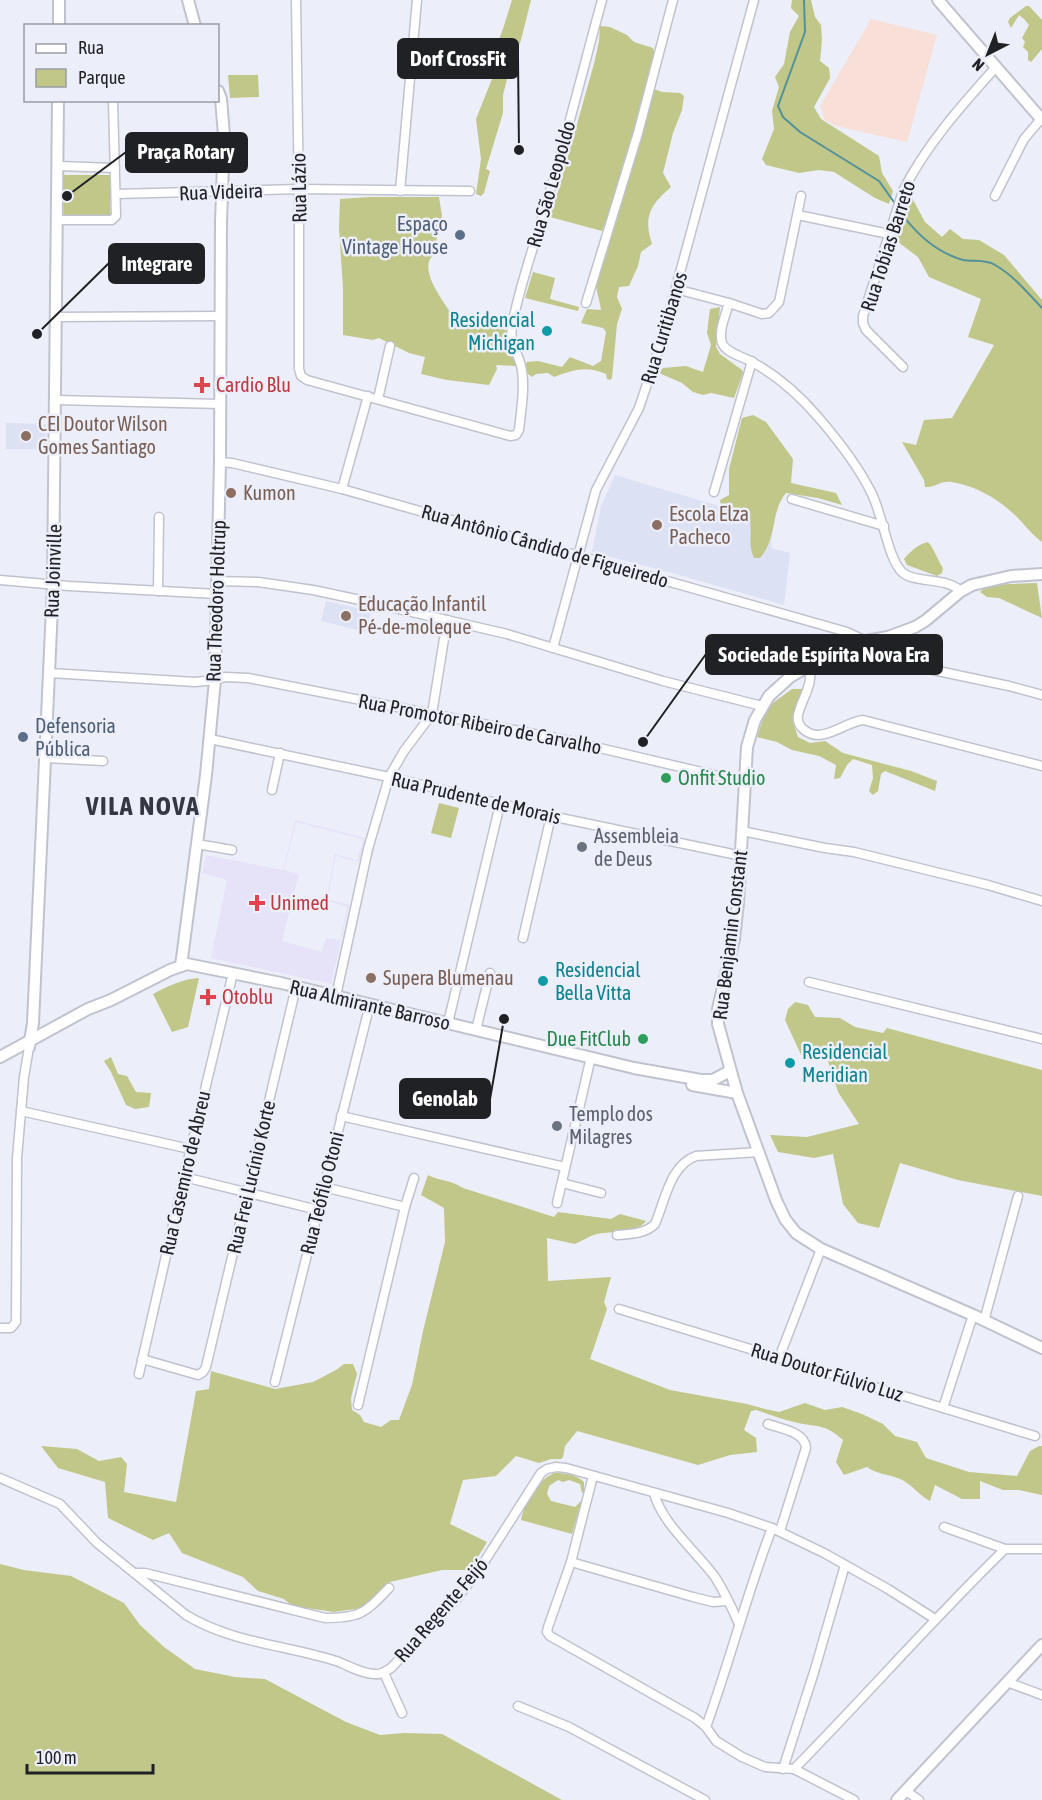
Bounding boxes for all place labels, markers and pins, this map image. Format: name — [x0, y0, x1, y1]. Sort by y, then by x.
callout: Dorf CrossFit — [398, 39, 518, 78]
callout: Praça Rotary — [126, 133, 247, 172]
place label: Espaço Vintage House — [342, 212, 448, 258]
marker: Espaço Vintage House — [453, 228, 467, 242]
callout: Integrare — [109, 244, 204, 283]
place label: Residencial Michigan — [449, 308, 536, 354]
marker: Residencial Michigan — [540, 324, 554, 338]
place label: Cardio Blu — [216, 373, 291, 396]
marker: Cardio Blu — [193, 376, 211, 394]
place label: CEI Doutor Wilson Gomes Santiago — [38, 412, 168, 458]
marker: CEI Doutor Wilson Gomes Santiago — [19, 429, 33, 443]
place label: Kumon — [243, 481, 296, 504]
marker: Kumon — [224, 486, 238, 500]
place label: Escola Elza Pacheco — [669, 502, 749, 548]
marker: Escola Elza Pacheco — [650, 518, 664, 532]
place label: Educação Infantil Pé-de-moleque — [358, 592, 487, 638]
marker: Educação Infantil Pé-de-moleque — [339, 609, 353, 623]
callout: Sociedade Espírita Nova Era — [706, 635, 942, 674]
place label: Defensoria Pública — [35, 714, 116, 760]
marker: Defensoria Pública — [16, 730, 30, 744]
place label: Onfit Studio — [678, 766, 765, 789]
marker: Onfit Studio — [659, 771, 673, 785]
place label: Assembleia de Deus — [594, 824, 679, 870]
marker: Assembleia de Deus — [575, 840, 589, 854]
place label: Unimed — [270, 891, 329, 914]
marker: Unimed — [248, 894, 266, 912]
place label: Residencial Bella Vitta — [555, 958, 641, 1004]
place label: Supera Blumenau — [383, 966, 514, 989]
marker: Supera Blumenau — [364, 971, 378, 985]
marker: Residencial Bella Vitta — [536, 974, 550, 988]
place label: Otoblu — [222, 985, 273, 1008]
marker: Otoblu — [199, 988, 217, 1006]
place label: Due FitClub — [546, 1027, 631, 1050]
marker: Due FitClub — [636, 1032, 650, 1046]
place label: Residencial Meridian — [802, 1040, 888, 1086]
marker: Residencial Meridian — [783, 1056, 797, 1070]
callout: Genolab — [400, 1079, 490, 1118]
place label: Templo dos Milagres — [569, 1102, 653, 1148]
marker: Templo dos Milagres — [550, 1119, 564, 1133]

